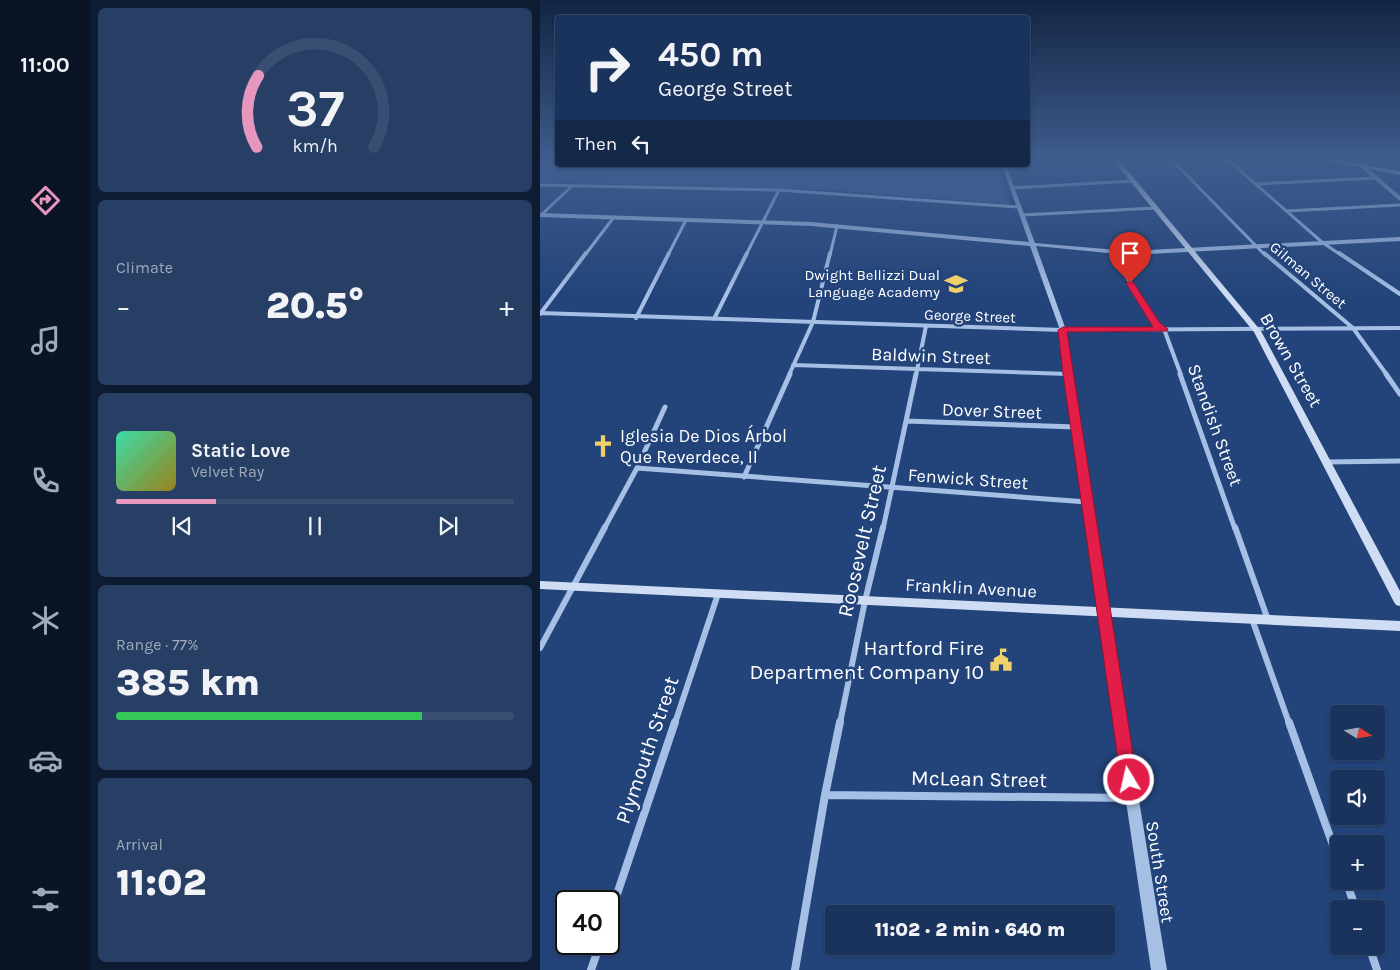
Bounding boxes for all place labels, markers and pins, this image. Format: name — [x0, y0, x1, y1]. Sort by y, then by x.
pin — [1109, 232, 1151, 283]
place label: Dwight Bellizzi Dual Language Academy — [804, 266, 940, 301]
school or university icon: Dwight Bellizzi Dual Language Academy — [943, 271, 969, 297]
place label: Iglesia De Dios Árbol Que Reverdece, II — [620, 424, 787, 468]
church icon: Iglesia De Dios Árbol Que Reverdece, II — [590, 433, 616, 459]
place label: Hartford Fire Department Company 10 — [749, 636, 984, 684]
public building icon: Hartford Fire Department Company 10 — [988, 647, 1014, 673]

